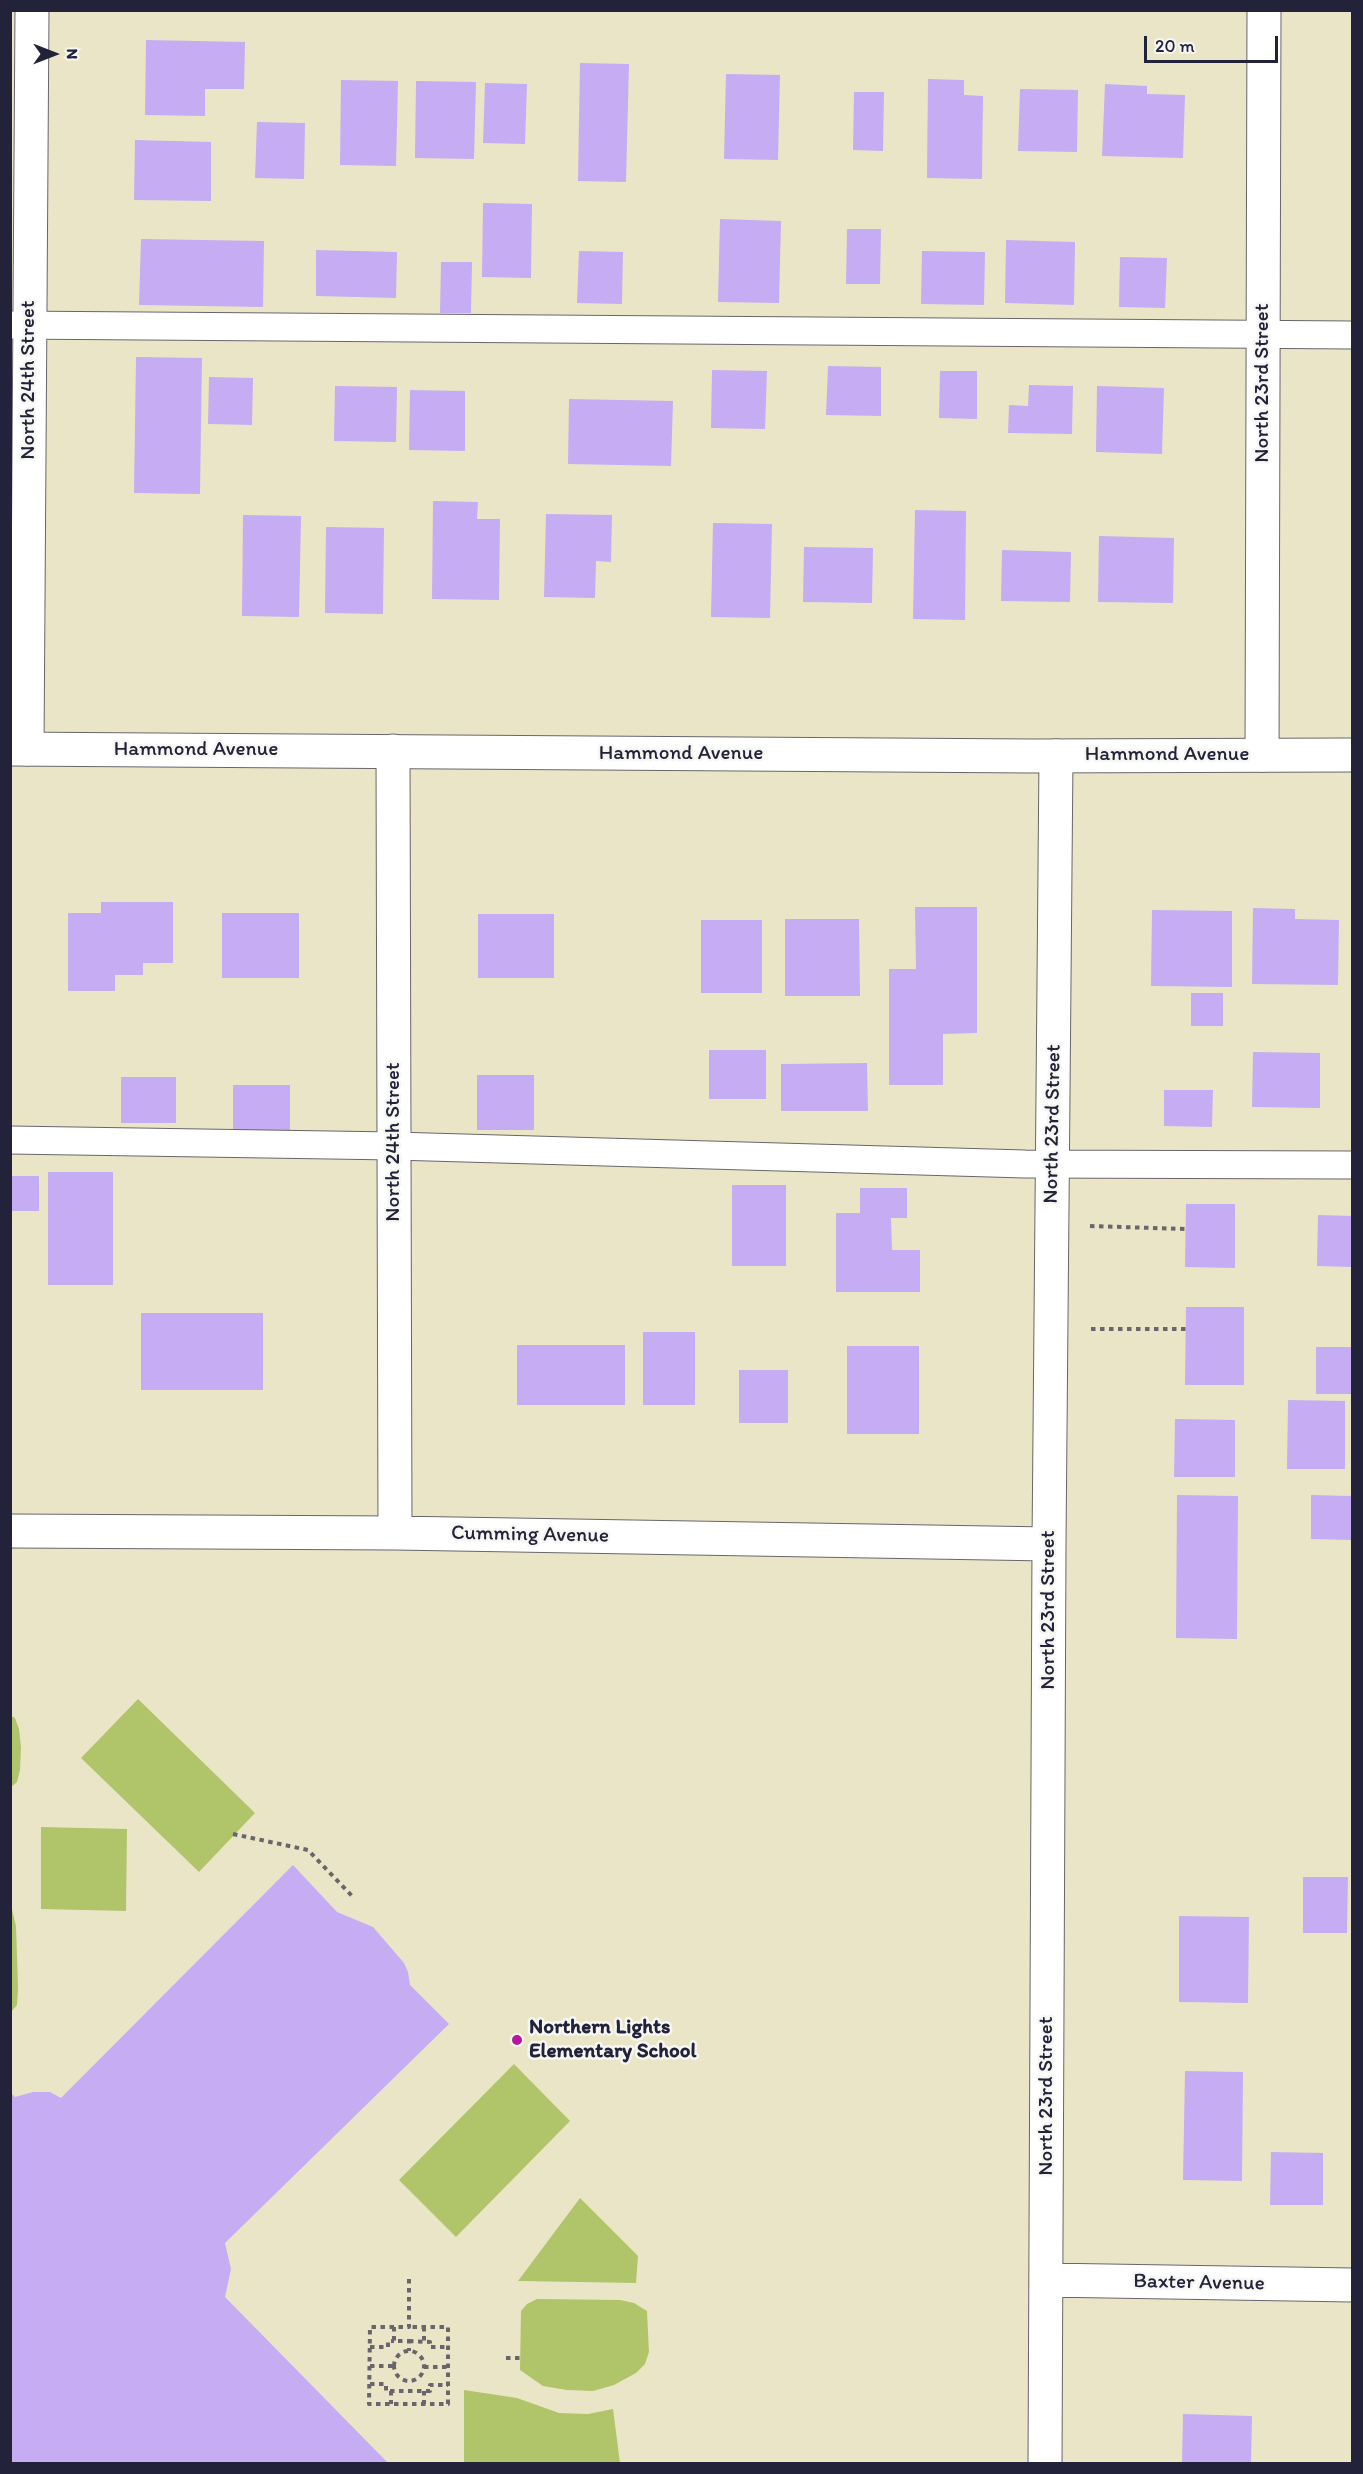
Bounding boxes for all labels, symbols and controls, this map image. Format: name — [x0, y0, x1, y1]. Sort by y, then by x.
north arrow — [24, 24, 84, 84]
scale bar — [1147, 24, 1280, 62]
text: 20 m — [1155, 35, 1195, 57]
text: N — [63, 49, 82, 59]
street label: North 24th Street — [16, 300, 42, 460]
street label: North 23rd Street — [1250, 303, 1276, 463]
street label: Hammond Avenue — [114, 737, 278, 763]
street label: Hammond Avenue — [599, 741, 763, 767]
street label: Hammond Avenue — [1085, 742, 1249, 768]
street label: North 23rd Street — [1039, 1044, 1067, 1204]
street label: North 24th Street — [381, 1062, 407, 1222]
street label: Cumming Avenue — [451, 1521, 609, 1549]
street label: North 23rd Street — [1036, 1530, 1062, 1690]
place label: Northern Lights Elementary School — [529, 2015, 696, 2065]
street label: North 23rd Street — [1034, 2016, 1060, 2176]
marker: Northern Lights Elementary School — [510, 2033, 524, 2047]
street label: Baxter Avenue — [1133, 2269, 1265, 2297]

